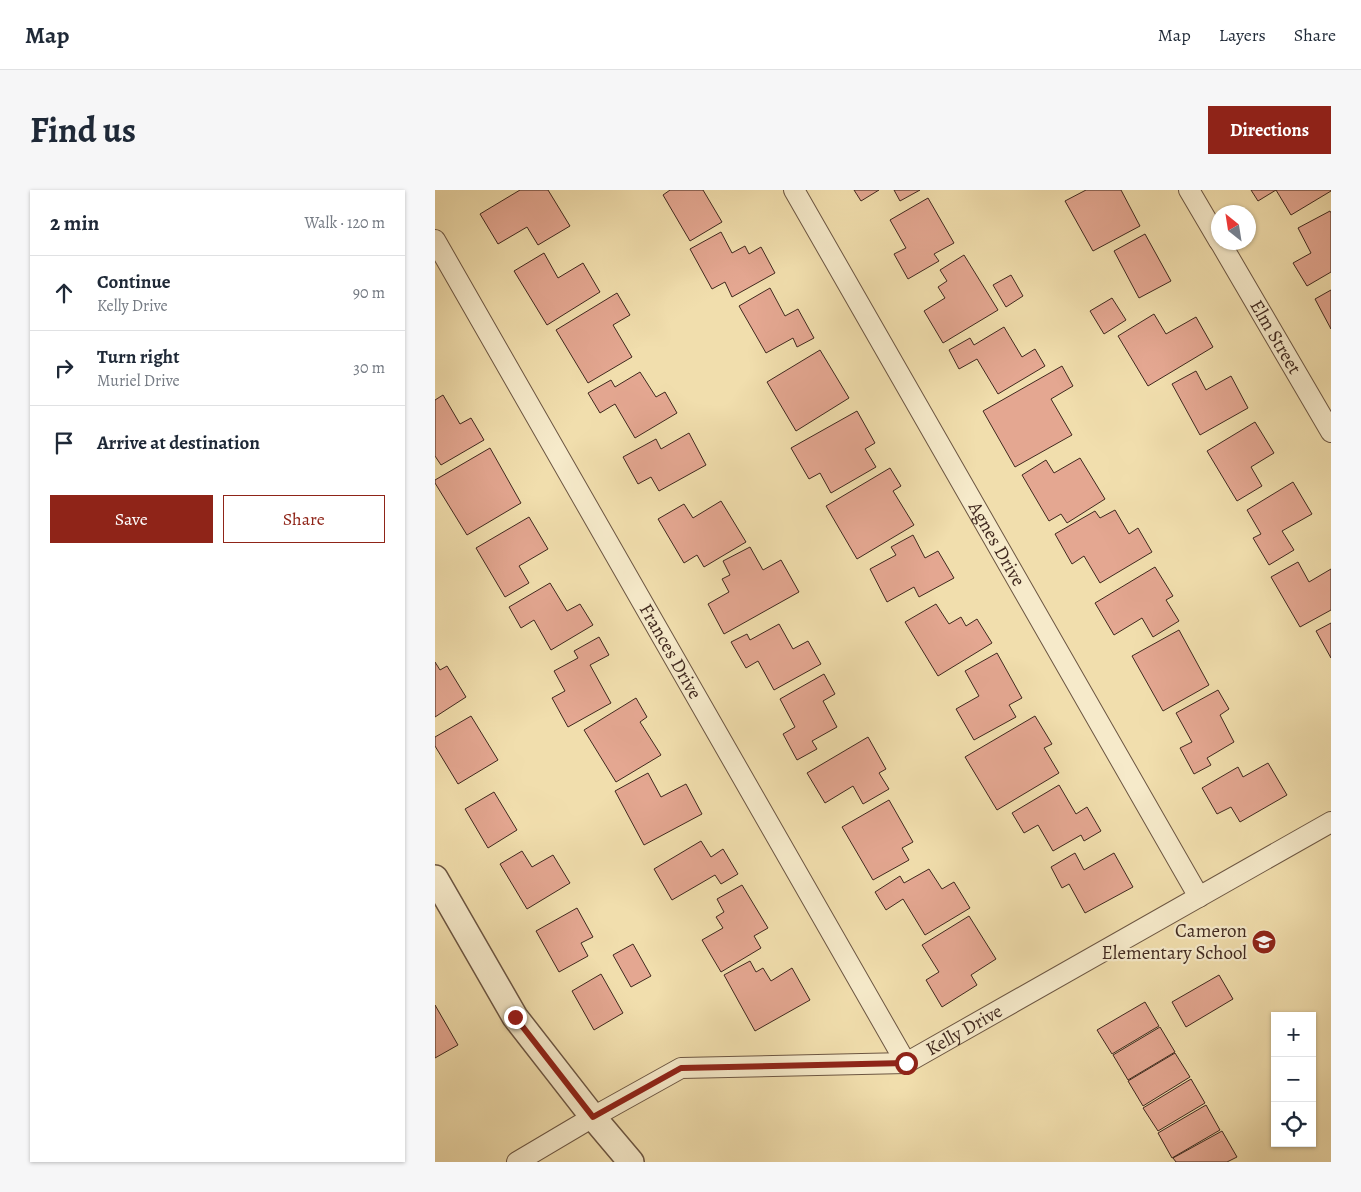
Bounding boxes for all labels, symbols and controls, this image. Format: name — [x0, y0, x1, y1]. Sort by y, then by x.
text: Map — [25, 19, 69, 51]
text: Map — [1158, 23, 1191, 47]
text: Layers — [1219, 23, 1266, 47]
text: Share — [1294, 23, 1336, 47]
text: Find us — [30, 106, 136, 154]
button: Directions — [1208, 106, 1331, 154]
north arrow — [1211, 205, 1256, 250]
text: 2 min — [50, 209, 99, 237]
text: Walk · 120 m — [304, 212, 385, 234]
text: Continue — [97, 269, 171, 295]
icon: ahead — [50, 279, 78, 307]
text: 90 m — [353, 282, 385, 304]
text: Kelly Drive — [97, 295, 168, 317]
street label: Elm Street — [1244, 295, 1307, 379]
text: Turn right — [97, 344, 179, 370]
icon: right — [50, 354, 78, 382]
text: 30 m — [353, 357, 385, 379]
text: Muriel Drive — [97, 370, 180, 392]
icon: arrive — [50, 429, 78, 457]
text: Arrive at destination — [97, 430, 260, 456]
button: Save — [50, 495, 213, 543]
button: Share — [223, 495, 385, 543]
street label: Agnes Drive — [962, 496, 1031, 591]
street label: Frances Drive — [633, 599, 708, 704]
place label: Cameron Elementary School — [1102, 918, 1247, 966]
school or university icon: Cameron Elementary School — [1251, 929, 1277, 955]
street label: Kelly Drive — [921, 998, 1007, 1062]
route end — [504, 1006, 527, 1029]
map controls — [1271, 1012, 1316, 1147]
button: + — [1271, 1012, 1316, 1057]
route start — [895, 1052, 918, 1075]
button: − — [1271, 1057, 1316, 1102]
button: locate — [1271, 1102, 1316, 1147]

